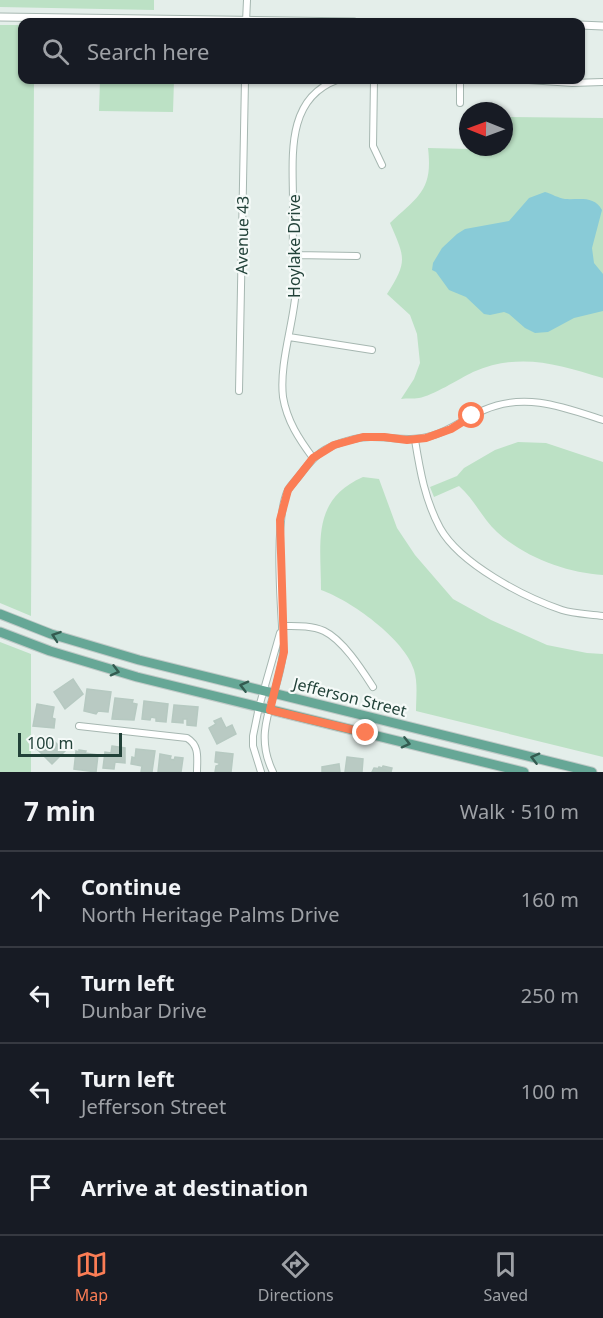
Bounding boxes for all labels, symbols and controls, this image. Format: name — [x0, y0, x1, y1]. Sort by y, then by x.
search box — [18, 18, 585, 84]
icon: search — [39, 35, 72, 68]
text: Search here — [87, 36, 209, 66]
north arrow — [459, 102, 513, 156]
street label: Hoylake Drive — [283, 194, 305, 298]
street label: Avenue 43 — [230, 195, 254, 275]
route start — [458, 402, 484, 428]
one-way arrow — [51, 630, 62, 643]
one-way arrow — [109, 664, 120, 676]
street label: Jefferson Street — [289, 672, 409, 722]
one-way arrow — [239, 681, 249, 694]
route end — [352, 719, 378, 745]
scale bar — [18, 730, 122, 758]
text: 100 m — [27, 732, 74, 754]
one-way arrow — [401, 736, 411, 749]
one-way arrow — [531, 753, 541, 766]
text: 7 min — [24, 793, 96, 829]
text: Walk · 510 m — [460, 798, 579, 825]
text: Continue — [81, 871, 181, 901]
icon: ahead — [24, 883, 57, 916]
text: 160 m — [521, 886, 579, 913]
text: North Heritage Palms Drive — [81, 901, 340, 928]
text: Turn left — [81, 967, 175, 997]
icon: left — [24, 979, 57, 1012]
text: 250 m — [521, 982, 579, 1009]
text: Dunbar Drive — [81, 997, 207, 1024]
text: Turn left — [81, 1063, 175, 1093]
icon: left — [24, 1075, 57, 1108]
text: 100 m — [521, 1078, 579, 1105]
text: Jefferson Street — [81, 1093, 226, 1120]
icon: arrive — [24, 1171, 57, 1204]
text: Arrive at destination — [81, 1172, 308, 1202]
tab: Map — [75, 1248, 108, 1306]
tab: Directions — [258, 1248, 334, 1306]
tab: Saved — [483, 1248, 528, 1306]

